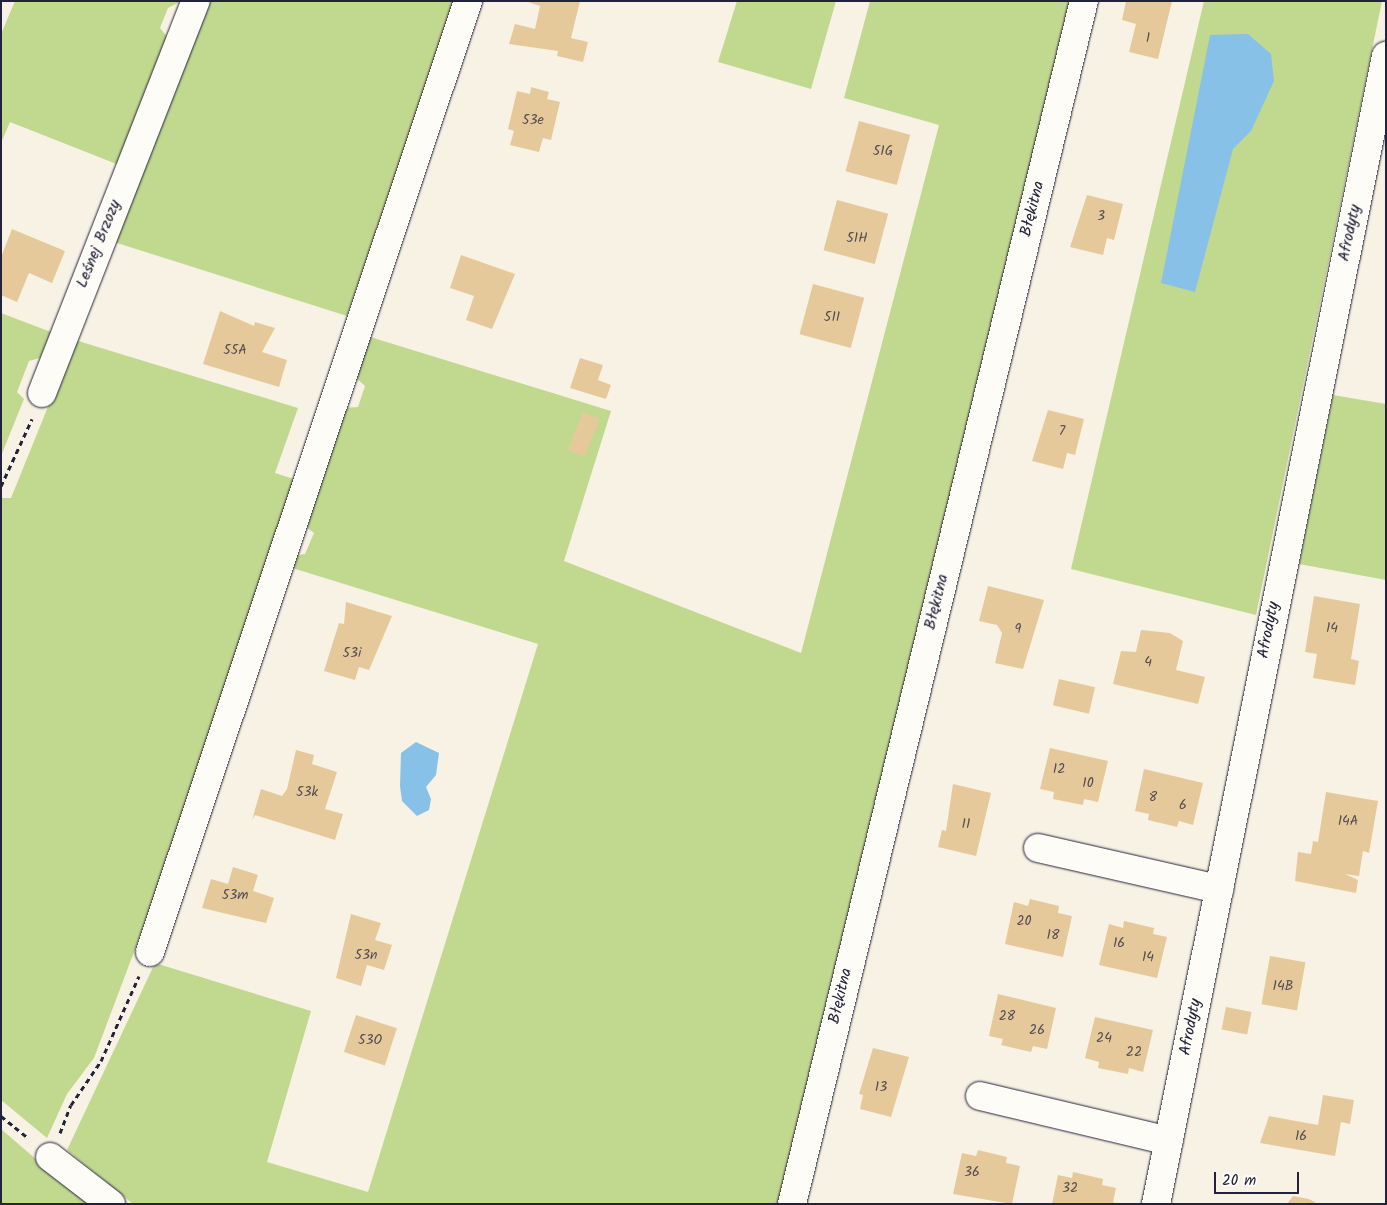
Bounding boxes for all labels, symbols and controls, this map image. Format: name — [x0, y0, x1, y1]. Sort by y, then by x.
house number: 1 — [1146, 30, 1150, 46]
house number: 53e — [522, 112, 544, 128]
house number: 51G — [873, 143, 893, 159]
street label: Błękitna — [1017, 179, 1049, 239]
street label: Leśnej Brzozy — [73, 197, 125, 291]
street label: Afrodyty — [1335, 203, 1365, 263]
house number: 3 — [1097, 208, 1105, 224]
house number: 51H — [846, 230, 868, 246]
house number: 51I — [824, 309, 840, 325]
house number: 55A — [223, 342, 247, 358]
house number: 7 — [1059, 423, 1065, 439]
street label: Błękitna — [921, 572, 953, 632]
street label: Afrodyty — [1254, 600, 1284, 660]
house number: 14 — [1326, 620, 1338, 636]
house number: 9 — [1015, 621, 1021, 637]
house number: 53i — [343, 645, 361, 661]
house number: 4 — [1144, 654, 1152, 670]
house number: 12 — [1053, 761, 1065, 777]
house number: 10 — [1082, 775, 1094, 791]
house number: 53k — [296, 784, 318, 800]
house number: 8 — [1149, 789, 1157, 805]
house number: 6 — [1179, 797, 1187, 813]
house number: 14A — [1338, 813, 1358, 829]
house number: 11 — [962, 816, 970, 832]
house number: 53m — [222, 887, 248, 903]
house number: 20 — [1016, 913, 1032, 929]
house number: 18 — [1047, 927, 1059, 943]
house number: 16 — [1113, 935, 1125, 951]
house number: 53n — [355, 947, 377, 963]
house number: 14 — [1142, 949, 1154, 965]
street label: Błękitna — [825, 966, 857, 1026]
house number: 14B — [1272, 978, 1294, 994]
street label: Afrodyty — [1176, 997, 1206, 1057]
house number: 28 — [999, 1008, 1015, 1024]
house number: 26 — [1029, 1022, 1045, 1038]
house number: 24 — [1096, 1030, 1112, 1046]
house number: 53O — [358, 1032, 382, 1048]
house number: 22 — [1126, 1044, 1142, 1060]
house number: 13 — [875, 1079, 887, 1095]
house number: 16 — [1295, 1128, 1307, 1144]
scale bar — [1217, 1162, 1302, 1194]
house number: 36 — [964, 1164, 980, 1180]
text: 20 m — [1222, 1169, 1256, 1193]
house number: 32 — [1062, 1180, 1078, 1196]

